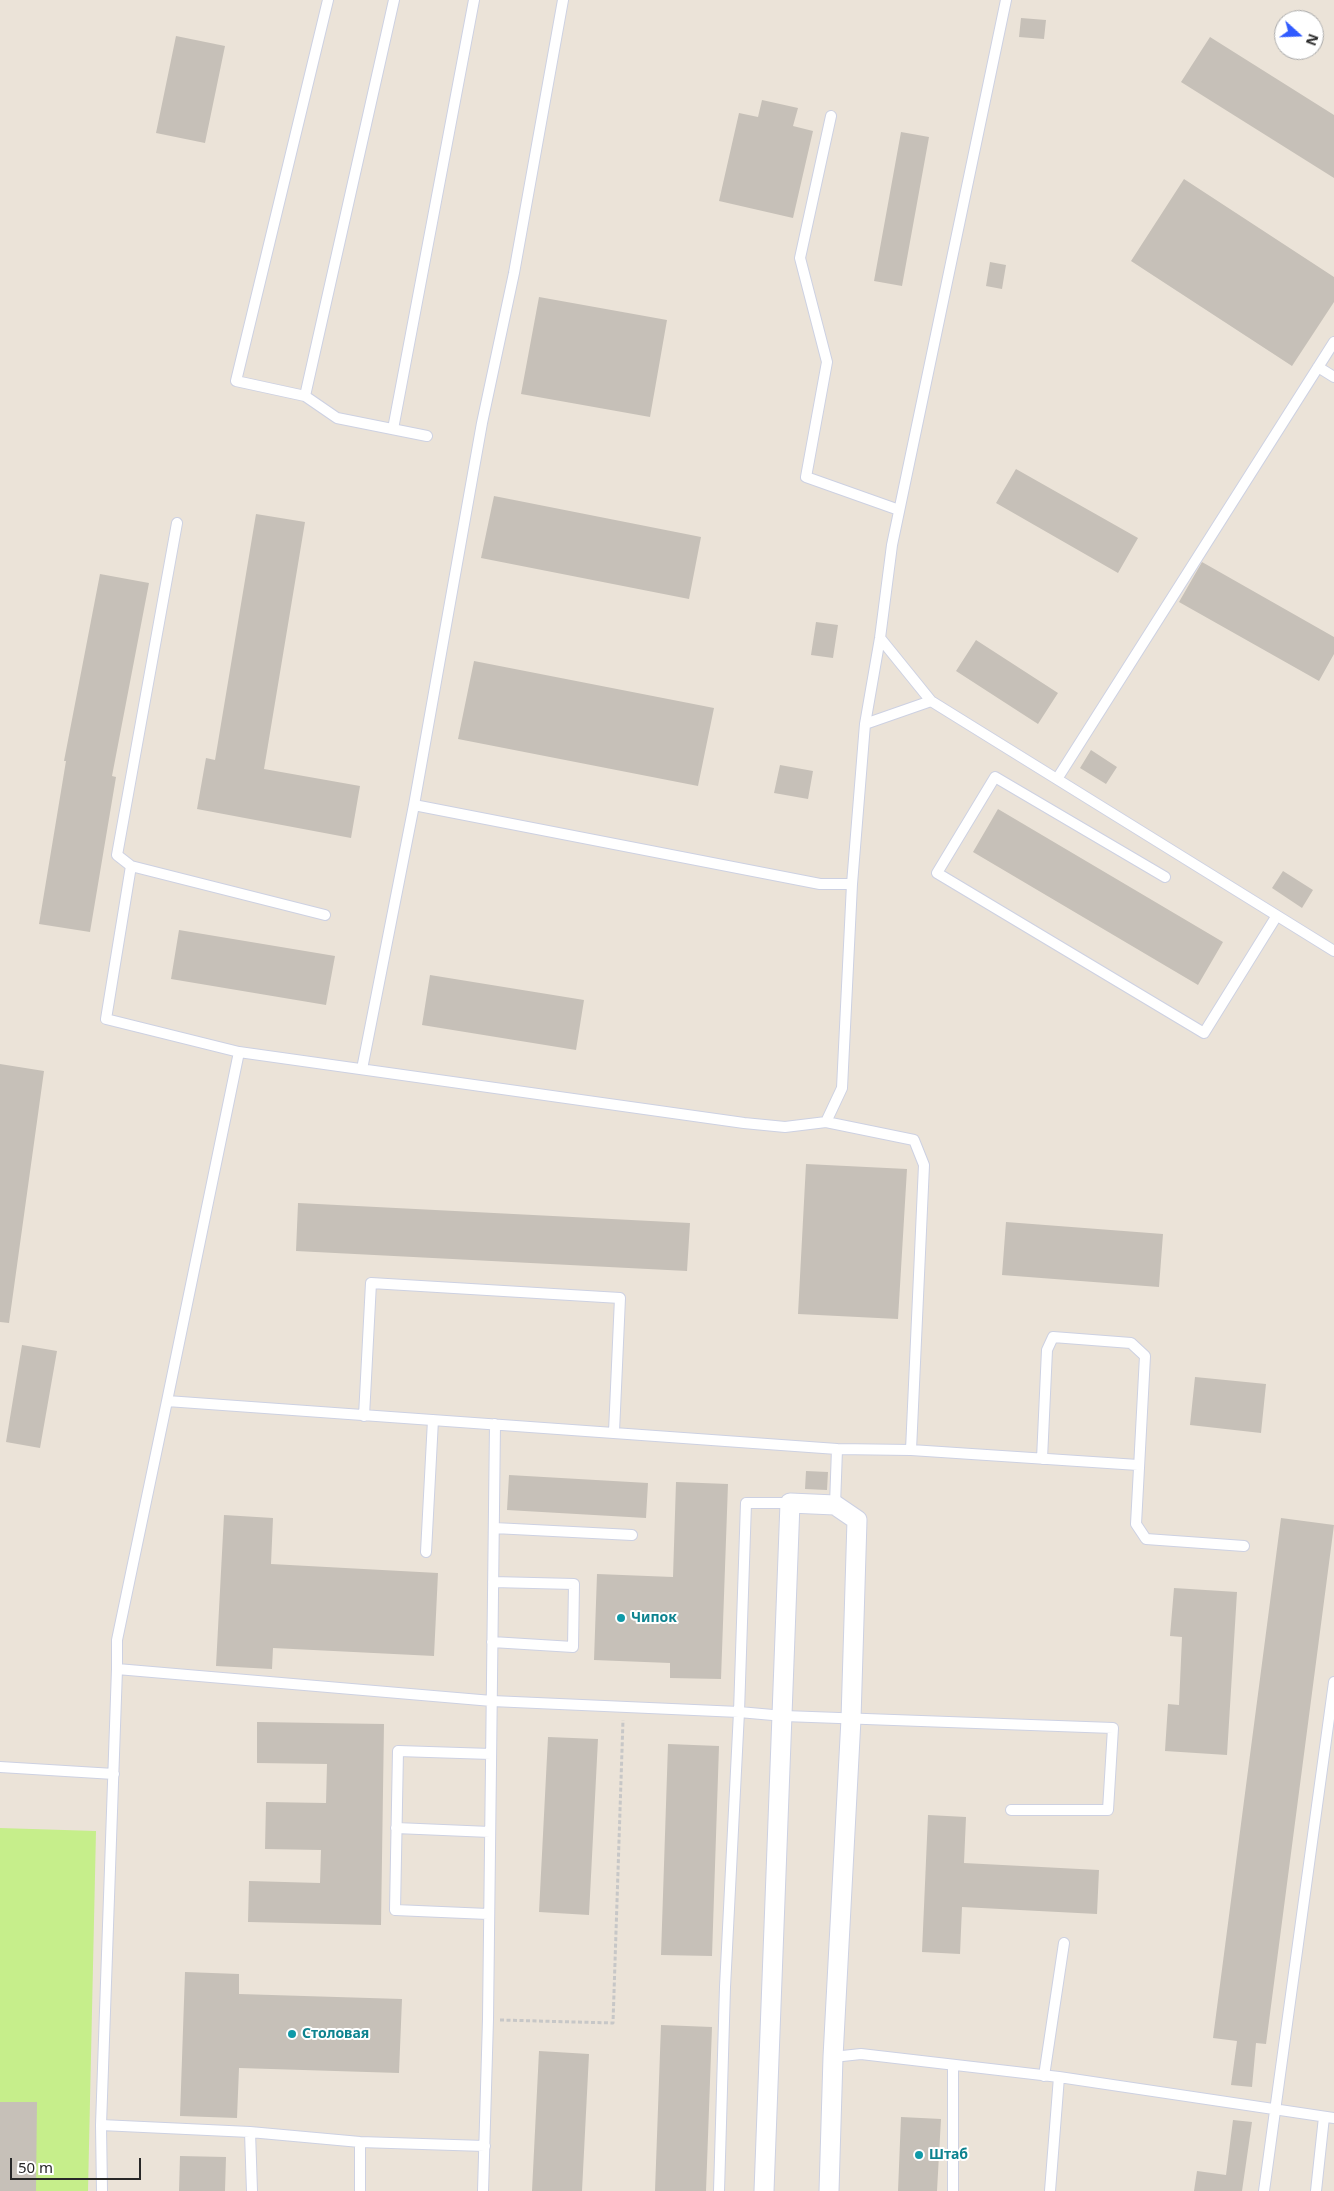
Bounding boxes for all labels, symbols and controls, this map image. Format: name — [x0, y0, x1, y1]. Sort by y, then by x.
north arrow — [1274, 10, 1324, 60]
text: N — [1302, 31, 1324, 49]
place label: Чипок — [631, 1610, 677, 1626]
marker: Чипок — [615, 1612, 627, 1624]
place label: Столовая — [302, 2026, 369, 2042]
marker: Столовая — [286, 2028, 298, 2040]
place label: Штаб — [929, 2147, 968, 2163]
scale bar — [12, 2148, 144, 2180]
marker: Штаб — [913, 2149, 925, 2161]
text: 50 m — [18, 2157, 53, 2177]

